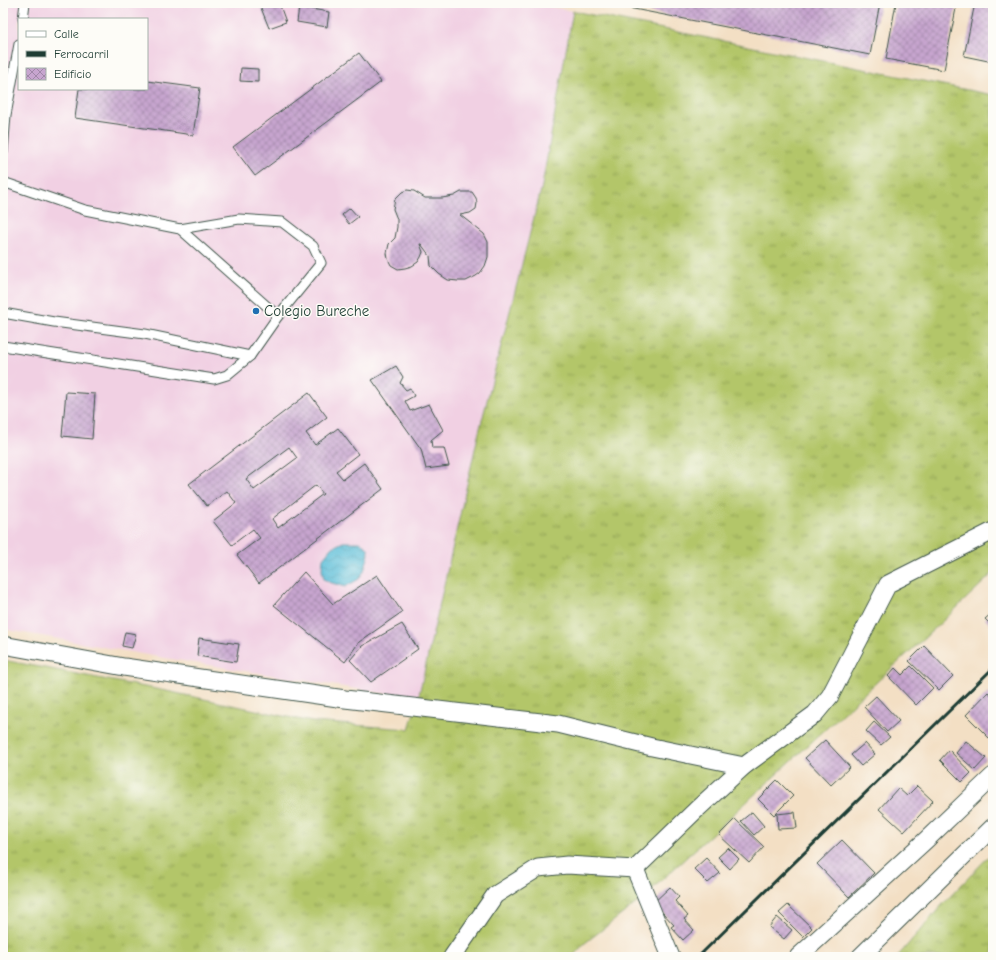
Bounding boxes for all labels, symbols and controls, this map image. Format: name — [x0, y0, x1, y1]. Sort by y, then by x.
legend — [18, 18, 148, 90]
text: Calle — [54, 27, 79, 41]
text: Ferrocarril — [54, 47, 109, 61]
text: Edificio — [54, 67, 91, 81]
place label: Colegio Bureche — [264, 302, 370, 320]
marker: Colegio Bureche — [251, 306, 261, 316]

